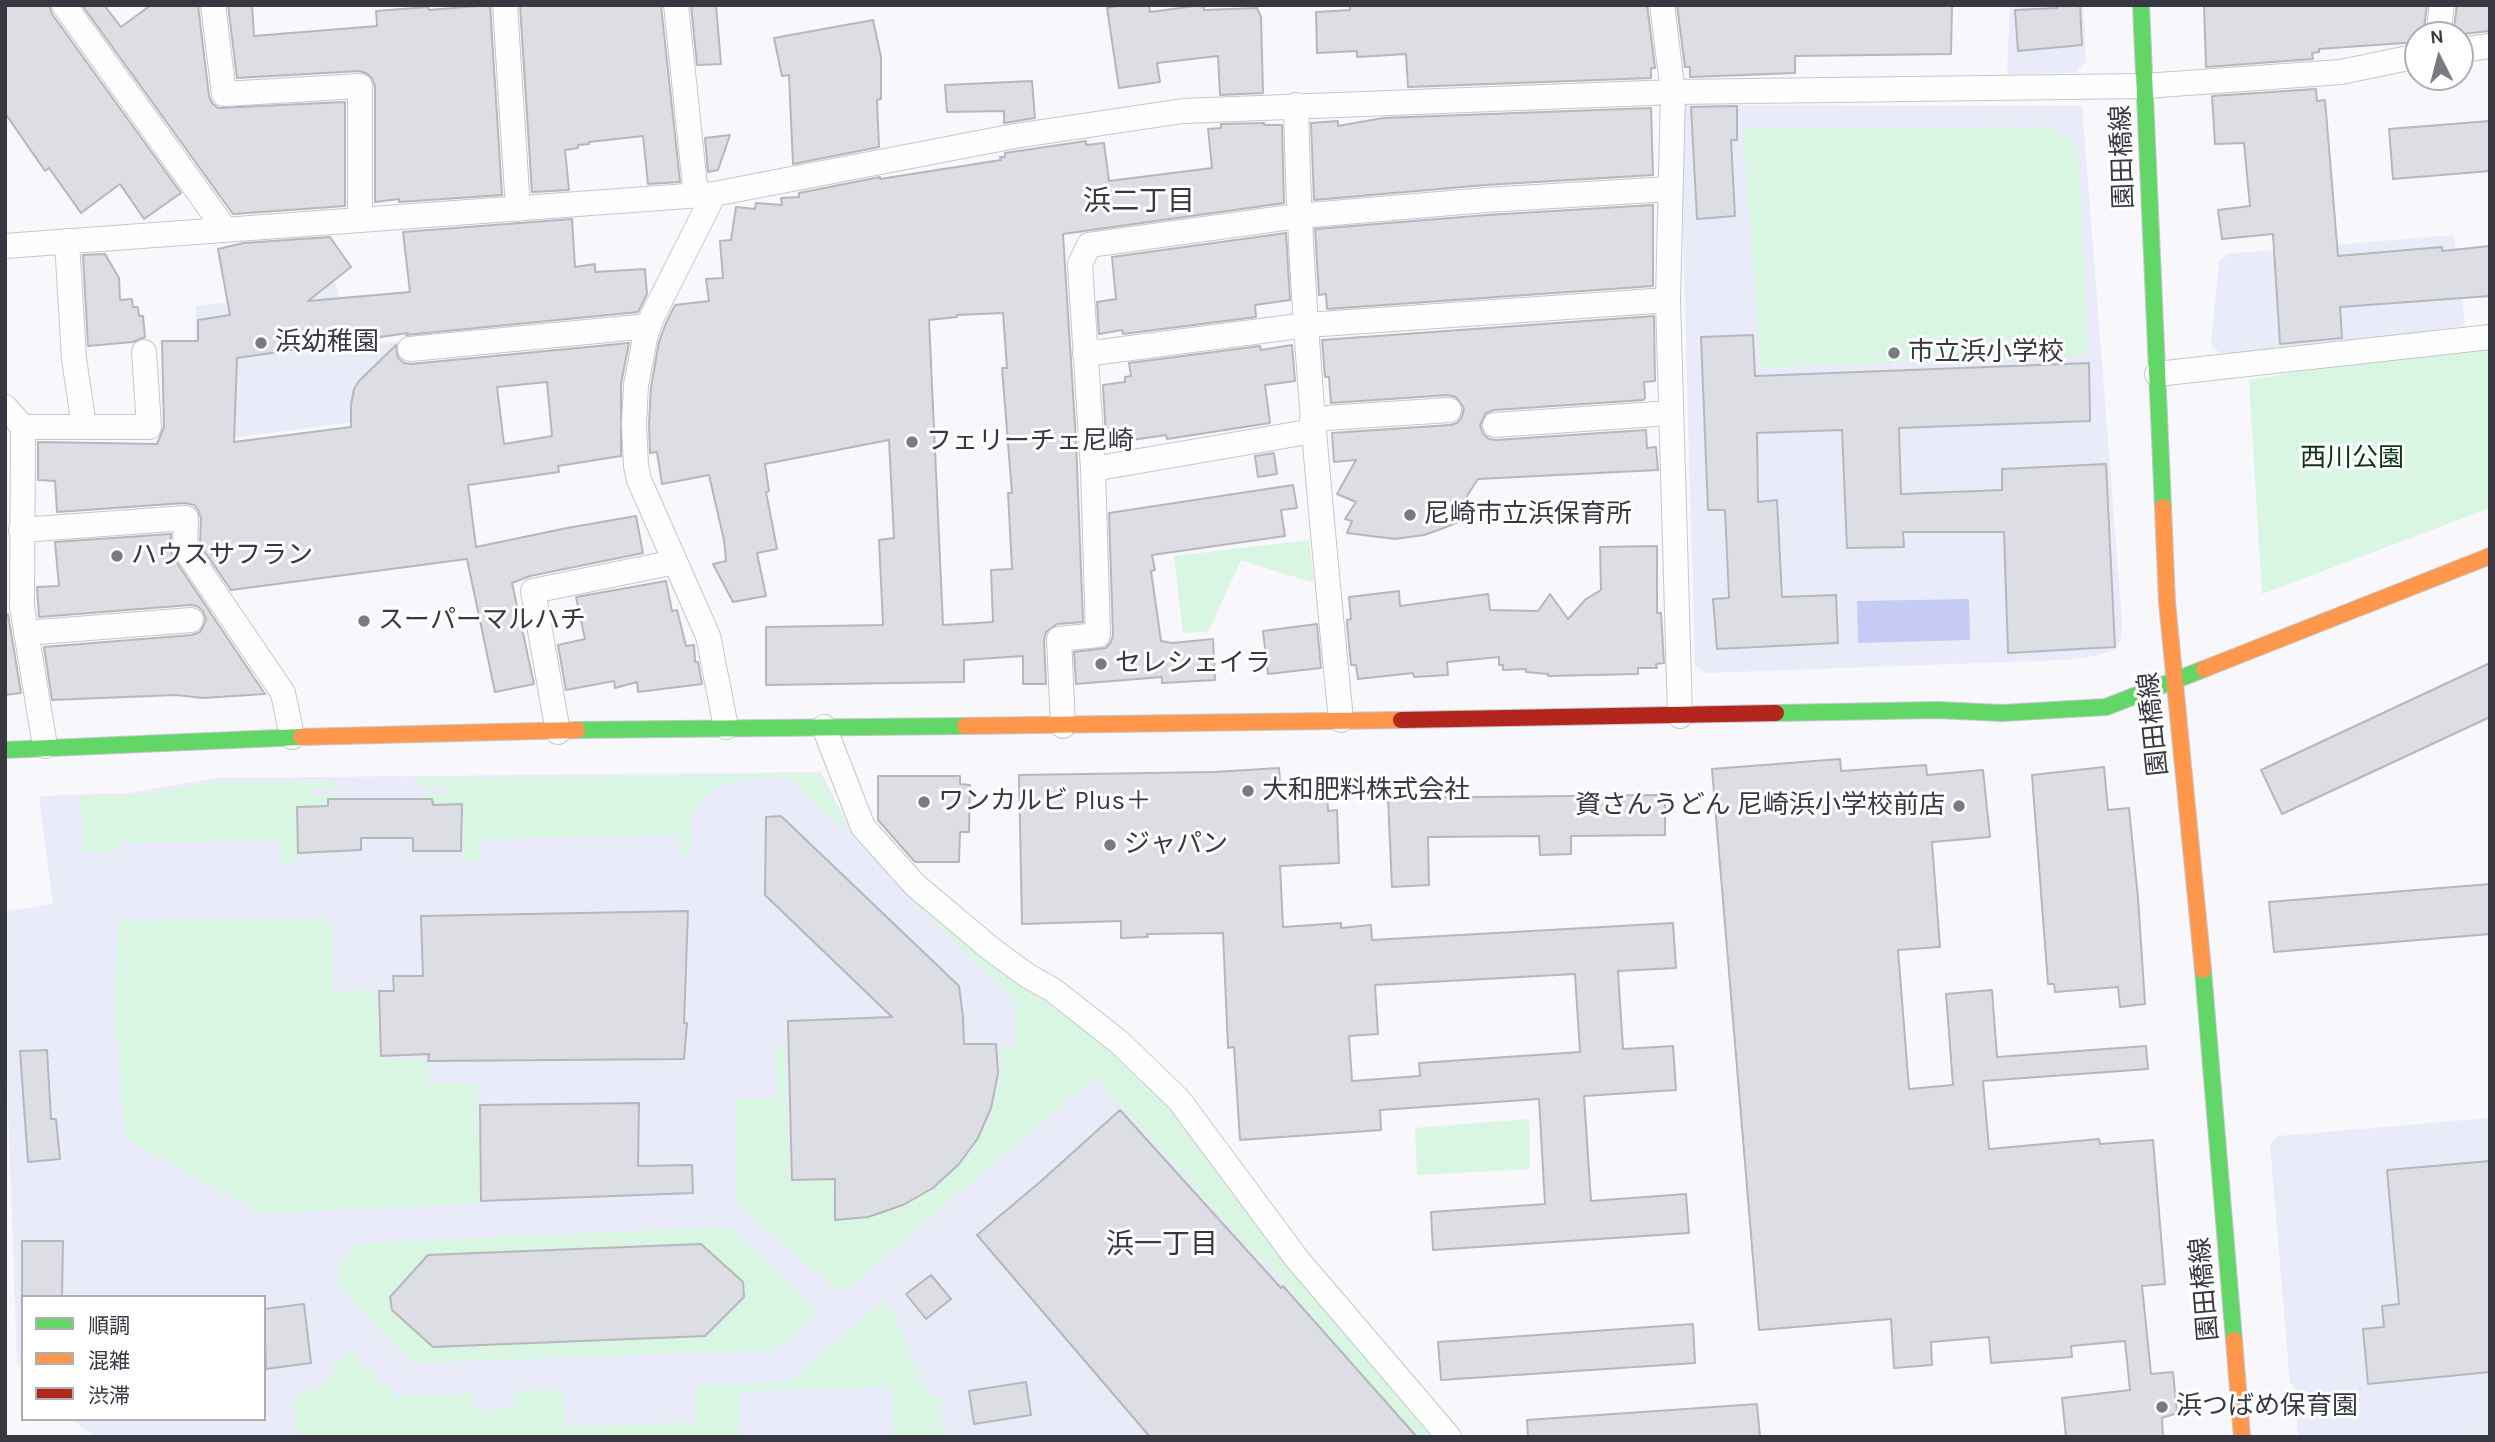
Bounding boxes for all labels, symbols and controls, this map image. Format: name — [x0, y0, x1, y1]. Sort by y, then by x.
north arrow — [2404, 21, 2474, 91]
text: N — [2429, 25, 2445, 49]
street label: 園田橋線 — [2106, 104, 2140, 210]
district label: 浜二丁目 — [1083, 185, 1195, 219]
place label: 浜幼稚園 — [275, 327, 379, 359]
marker: 浜幼稚園 — [253, 335, 269, 351]
place label: 市立浜小学校 — [1908, 337, 2064, 369]
marker: 市立浜小学校 — [1886, 345, 1902, 361]
place label: フェリーチェ尼崎 — [926, 426, 1134, 458]
marker: フェリーチェ尼崎 — [904, 434, 920, 450]
park label: 西川公園 — [2300, 443, 2404, 475]
place label: 尼崎市立浜保育所 — [1424, 499, 1632, 531]
marker: 尼崎市立浜保育所 — [1402, 507, 1418, 523]
place label: ハウスサフラン — [131, 540, 313, 572]
marker: ハウスサフラン — [109, 548, 125, 564]
place label: スーパーマルハチ — [378, 605, 586, 637]
marker: スーパーマルハチ — [356, 613, 372, 629]
place label: セレシェイラ — [1115, 648, 1271, 680]
marker: セレシェイラ — [1093, 656, 1109, 672]
street label: 園田橋線 — [2133, 671, 2175, 777]
place label: 大和肥料株式会社 — [1262, 775, 1470, 807]
marker: 大和肥料株式会社 — [1240, 783, 1256, 799]
place label: ワンカルビ Plus＋ — [938, 786, 1151, 818]
place label: 資さんうどん 尼崎浜小学校前店 — [1575, 790, 1945, 822]
marker: ワンカルビ Plus＋ — [916, 794, 932, 810]
marker: 資さんうどん 尼崎浜小学校前店 — [1951, 798, 1967, 814]
place label: ジャパン — [1124, 829, 1228, 861]
marker: ジャパン — [1102, 837, 1118, 853]
district label: 浜一丁目 — [1106, 1228, 1218, 1262]
street label: 園田橋線 — [2185, 1236, 2225, 1342]
legend — [21, 1295, 266, 1421]
text: 順調 — [88, 1314, 130, 1338]
text: 混雑 — [88, 1349, 130, 1373]
text: 渋滞 — [88, 1384, 130, 1408]
place label: 浜つばめ保育園 — [2176, 1391, 2358, 1423]
marker: 浜つばめ保育園 — [2154, 1399, 2170, 1415]

